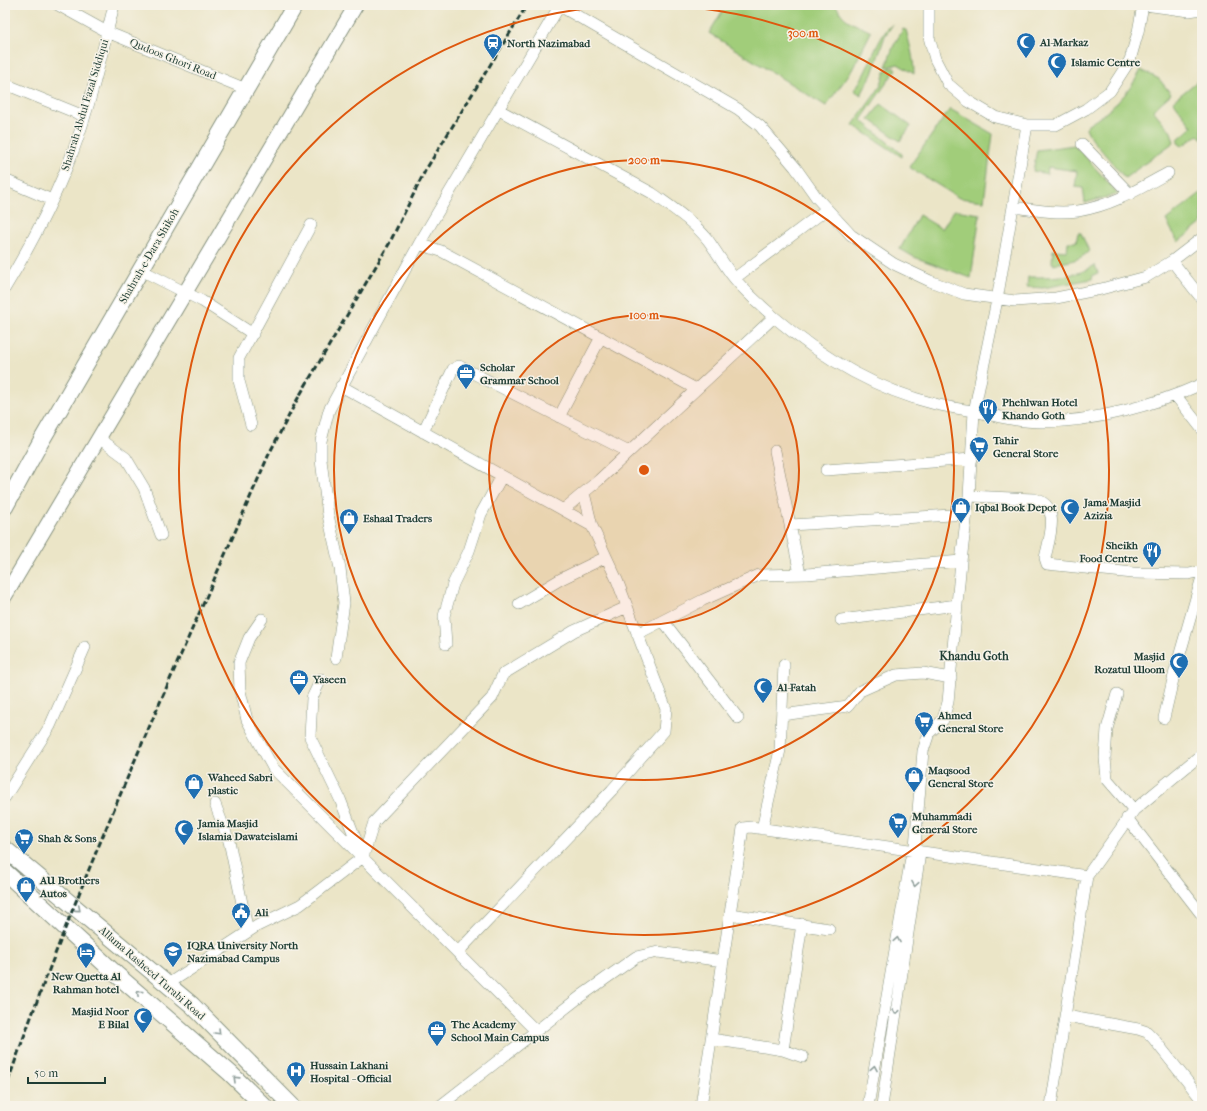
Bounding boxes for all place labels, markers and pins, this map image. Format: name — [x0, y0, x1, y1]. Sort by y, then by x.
mosque icon: Al-Markaz — [1015, 31, 1037, 59]
station icon: North Nazimabad — [482, 32, 504, 60]
place label: Al-Markaz — [1039, 36, 1088, 49]
place label: North Nazimabad — [507, 37, 591, 50]
mosque icon: Islamic Centre — [1046, 51, 1068, 79]
place label: Islamic Centre — [1071, 56, 1141, 69]
place label: Scholar Grammar School — [480, 361, 560, 387]
office icon: Scholar Grammar School — [455, 362, 477, 390]
place label: Phehlwan Hotel Khando Goth — [1002, 396, 1079, 422]
restaurant icon: Phehlwan Hotel Khando Goth — [977, 397, 999, 425]
place label: Tahir General Store — [992, 434, 1059, 460]
supermarket icon: Tahir General Store — [968, 435, 990, 463]
centre of rings — [637, 463, 651, 477]
shop icon: Iqbal Book Depot — [950, 496, 972, 524]
place label: Jama Masjid Azizia — [1083, 496, 1142, 522]
mosque icon: Jama Masjid Azizia — [1059, 497, 1081, 525]
place label: Iqbal Book Depot — [975, 501, 1058, 514]
shop icon: Eshaal Traders — [338, 507, 360, 535]
place label: Eshaal Traders — [363, 512, 432, 525]
place label: Sheikh Food Centre — [1079, 539, 1139, 565]
restaurant icon: Sheikh Food Centre — [1141, 540, 1163, 568]
place label: Masjid Rozatul Uloom — [1094, 650, 1166, 676]
mosque icon: Masjid Rozatul Uloom — [1168, 651, 1190, 679]
office icon: Yaseen — [288, 668, 310, 696]
place label: Yaseen — [312, 673, 347, 686]
mosque icon: Al-Fatah — [752, 676, 774, 704]
place label: Al-Fatah — [776, 681, 817, 694]
place label: Ahmed General Store — [937, 709, 1004, 735]
supermarket icon: Ahmed General Store — [913, 710, 935, 738]
place label: Maqsood General Store — [927, 764, 994, 790]
shop icon: Maqsood General Store — [903, 765, 925, 793]
place label: Waheed Sabri plastic — [207, 771, 274, 797]
shop icon: Waheed Sabri plastic — [183, 772, 205, 800]
place label: Muhammadi General Store — [911, 810, 978, 836]
supermarket icon: Muhammadi General Store — [887, 811, 909, 839]
place label: Jamia Masjid Islamia Dawateislami — [197, 817, 299, 843]
mosque icon: Jamia Masjid Islamia Dawateislami — [173, 818, 195, 846]
supermarket icon: Shah & Sons — [13, 827, 35, 855]
place label: Shah & Sons — [38, 832, 97, 845]
place label: AU Brothers Autos — [39, 874, 99, 900]
shop icon: AU Brothers Autos — [15, 875, 37, 903]
public building icon: Ali — [230, 901, 252, 929]
place label: Ali — [254, 906, 269, 919]
place label: IQRA University North Nazimabad Campus — [187, 939, 299, 965]
school or university icon: IQRA University North Nazimabad Campus — [162, 940, 184, 968]
hotel icon: New Quetta Al Rahman hotel — [75, 941, 97, 969]
place label: New Quetta Al Rahman hotel — [51, 970, 122, 996]
place label: Masjid Noor E Bilal — [71, 1005, 130, 1031]
mosque icon: Masjid Noor E Bilal — [132, 1006, 154, 1034]
place label: The Academy School Main Campus — [450, 1018, 549, 1044]
office icon: The Academy School Main Campus — [426, 1019, 448, 1047]
place label: Hussain Lakhani Hospital - Official — [310, 1059, 392, 1085]
hospital icon: Hussain Lakhani Hospital - Official — [285, 1060, 307, 1088]

